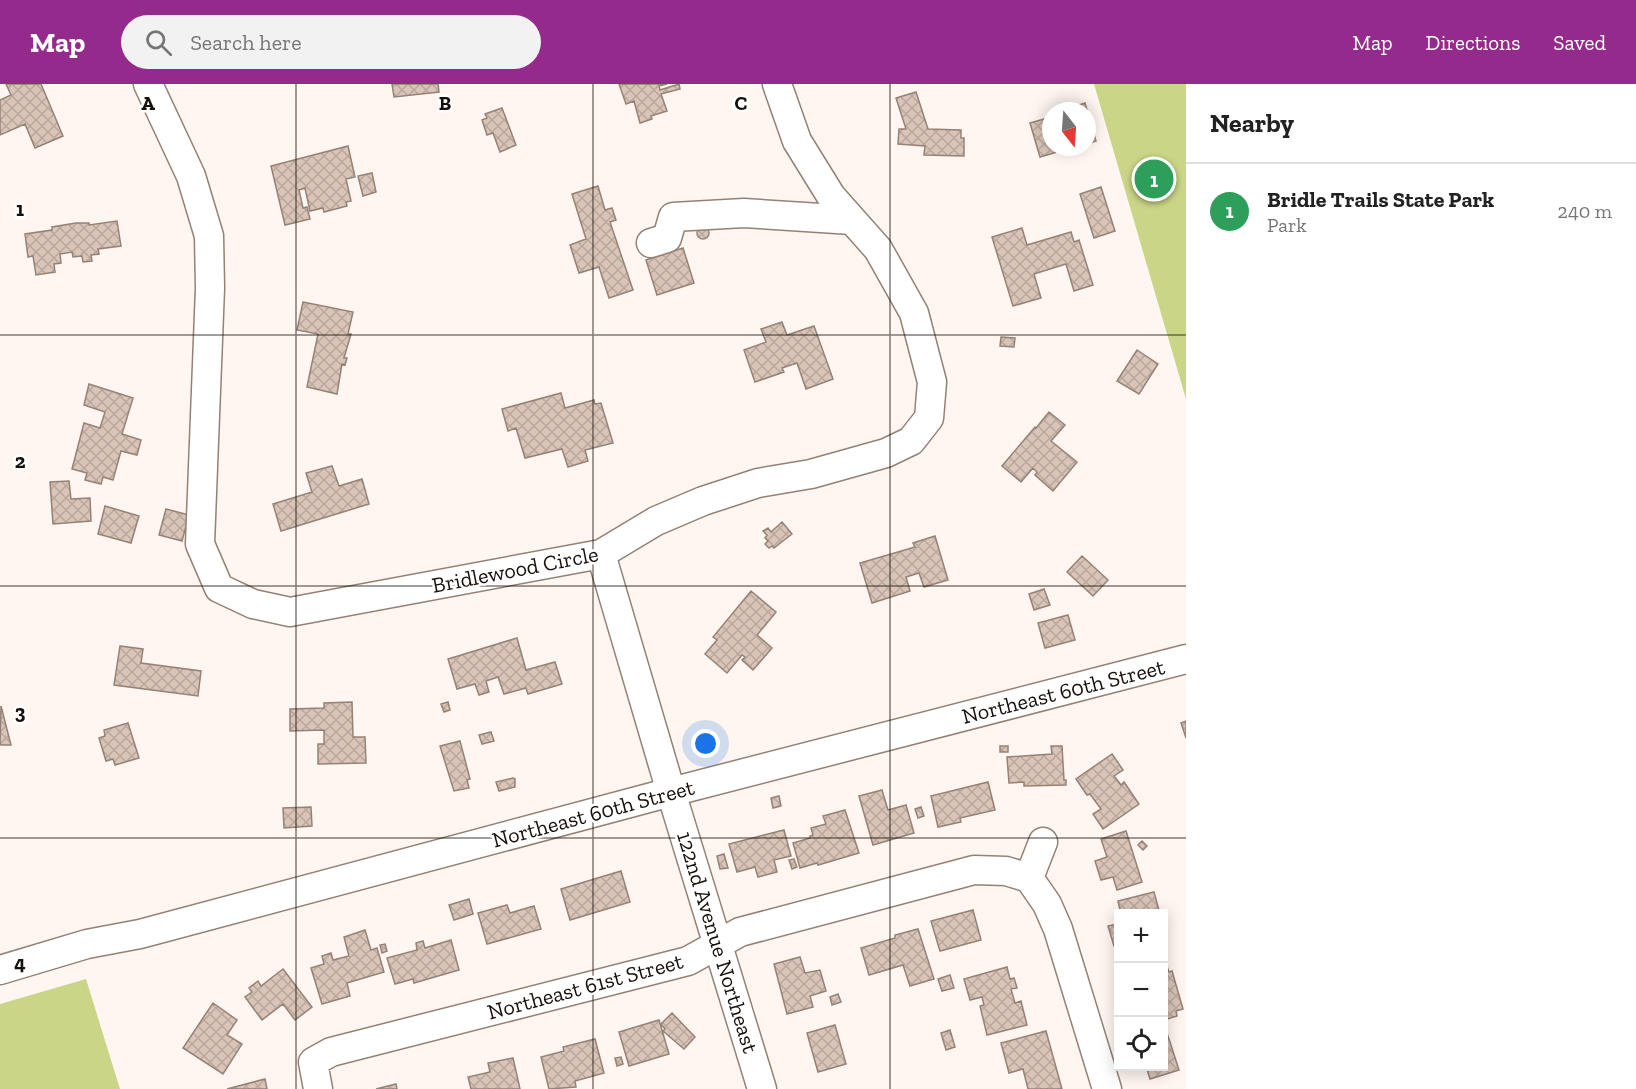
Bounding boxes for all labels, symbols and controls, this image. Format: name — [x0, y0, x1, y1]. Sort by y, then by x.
search box — [121, 15, 541, 69]
text: Map — [30, 26, 85, 59]
icon: search — [142, 26, 175, 59]
text: Search here — [190, 29, 302, 56]
text: Map — [1353, 30, 1393, 55]
text: Directions — [1426, 30, 1520, 55]
text: Saved — [1553, 30, 1606, 55]
text: A — [141, 91, 155, 115]
text: B — [439, 91, 451, 115]
text: C — [735, 91, 748, 115]
north arrow — [1042, 102, 1096, 156]
text: Nearby — [1210, 107, 1294, 139]
pin: 1 — [1134, 156, 1174, 202]
text: Bridle Trails State Park — [1267, 186, 1494, 213]
text: 1 — [16, 197, 24, 221]
text: 1 — [1225, 199, 1234, 223]
text: 240 m — [1558, 199, 1612, 223]
text: Park — [1267, 213, 1307, 237]
text: 2 — [15, 449, 26, 473]
street label: Bridlewood Circle — [430, 540, 601, 599]
street label: Northeast 60th Street — [959, 653, 1168, 730]
text: 3 — [15, 700, 26, 724]
your location — [691, 729, 720, 758]
street label: Northeast 60th Street — [489, 773, 698, 853]
street label: 122nd Avenue Northeast — [671, 828, 764, 1057]
map controls — [1114, 909, 1168, 1071]
button: + — [1114, 909, 1168, 963]
street label: Northeast 61st Street — [484, 947, 687, 1026]
text: 4 — [14, 951, 26, 975]
button: − — [1114, 963, 1168, 1017]
button: locate — [1114, 1017, 1168, 1071]

